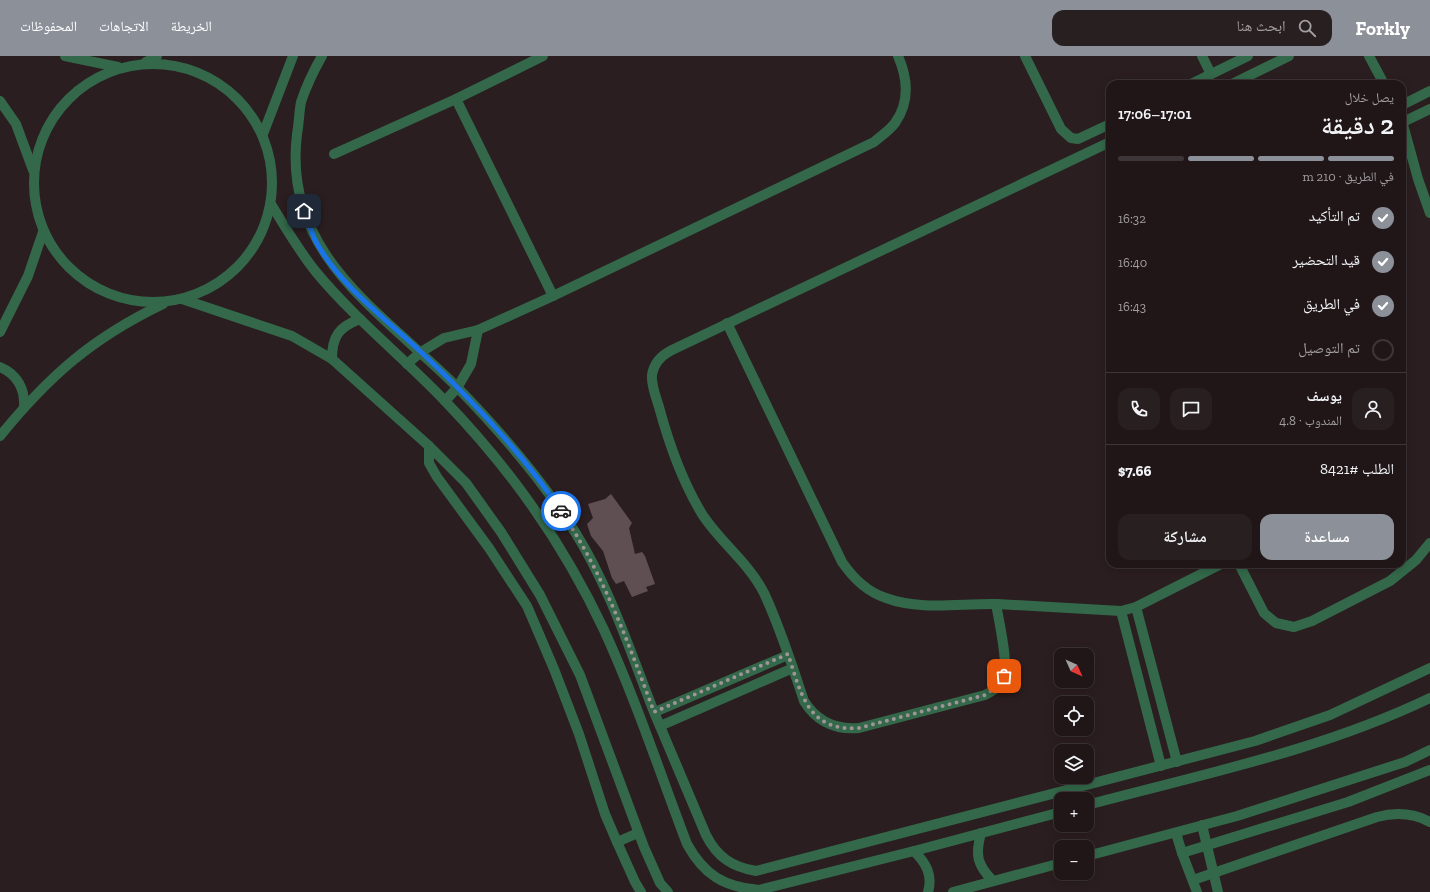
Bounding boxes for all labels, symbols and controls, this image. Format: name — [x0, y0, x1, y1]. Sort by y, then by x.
search box — [1052, 10, 1332, 46]
text: ابحث هنا — [1236, 17, 1286, 35]
icon: search — [1296, 17, 1318, 39]
text: Forkly — [1356, 17, 1410, 40]
text: المحفوظات — [20, 18, 77, 35]
text: الاتجاهات — [99, 18, 149, 35]
text: الخريطة — [171, 18, 212, 35]
text: يصل خلال — [1345, 90, 1394, 105]
text: 17:01–17:06 — [1118, 105, 1191, 123]
text: 2 دقيقة — [1321, 109, 1394, 141]
text: في الطريق · 210 m — [1302, 169, 1394, 184]
pin — [287, 194, 321, 228]
icon: home — [293, 200, 315, 222]
text: تم التأكيد — [1309, 207, 1360, 225]
icon: check — [1372, 207, 1394, 229]
text: 16:32 — [1118, 211, 1146, 226]
text: قيد التحضير — [1293, 251, 1360, 269]
icon: check — [1372, 251, 1394, 273]
text: 16:40 — [1118, 255, 1147, 270]
text: في الطريق — [1303, 295, 1360, 313]
icon: check — [1372, 295, 1394, 317]
text: 16:43 — [1118, 299, 1146, 314]
text: تم التوصيل — [1298, 339, 1360, 357]
text: يوسف — [1307, 387, 1342, 405]
button: phone — [1118, 388, 1160, 430]
button: chat — [1170, 388, 1212, 430]
button: person — [1352, 388, 1394, 430]
text: المندوب · 4.8 — [1279, 413, 1342, 428]
text: الطلب #8421 — [1320, 460, 1394, 478]
text: $7.66 — [1118, 462, 1152, 480]
courier — [541, 491, 581, 531]
icon: car — [550, 500, 572, 522]
button: مشاركة — [1118, 514, 1252, 560]
button: مساعدة — [1260, 514, 1394, 560]
north arrow — [1054, 648, 1094, 688]
map controls — [1054, 648, 1094, 880]
pin — [987, 659, 1021, 693]
icon: bag — [993, 665, 1015, 687]
button: locate — [1054, 696, 1094, 736]
button: layers — [1054, 744, 1094, 784]
button: + — [1054, 792, 1094, 832]
button: − — [1054, 840, 1094, 880]

